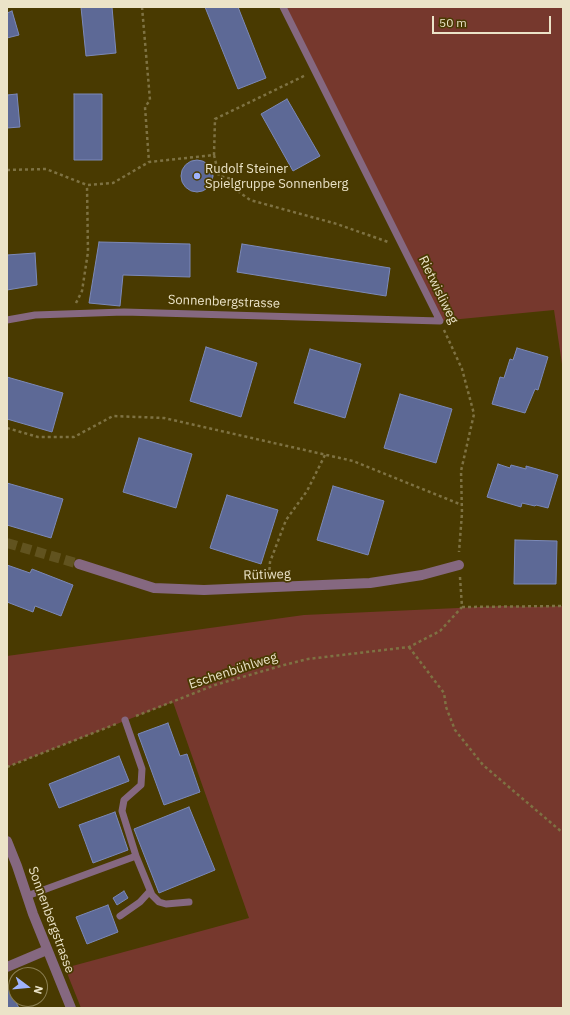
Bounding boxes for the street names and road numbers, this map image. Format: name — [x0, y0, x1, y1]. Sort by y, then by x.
street label: Rietwisliweg — [415, 254, 461, 326]
street label: Sonnenbergstrasse — [168, 292, 280, 312]
street label: Rütiweg — [243, 566, 291, 584]
street label: Eschenbühlweg — [187, 649, 279, 693]
street label: Sonnenbergstrasse — [24, 865, 78, 975]

